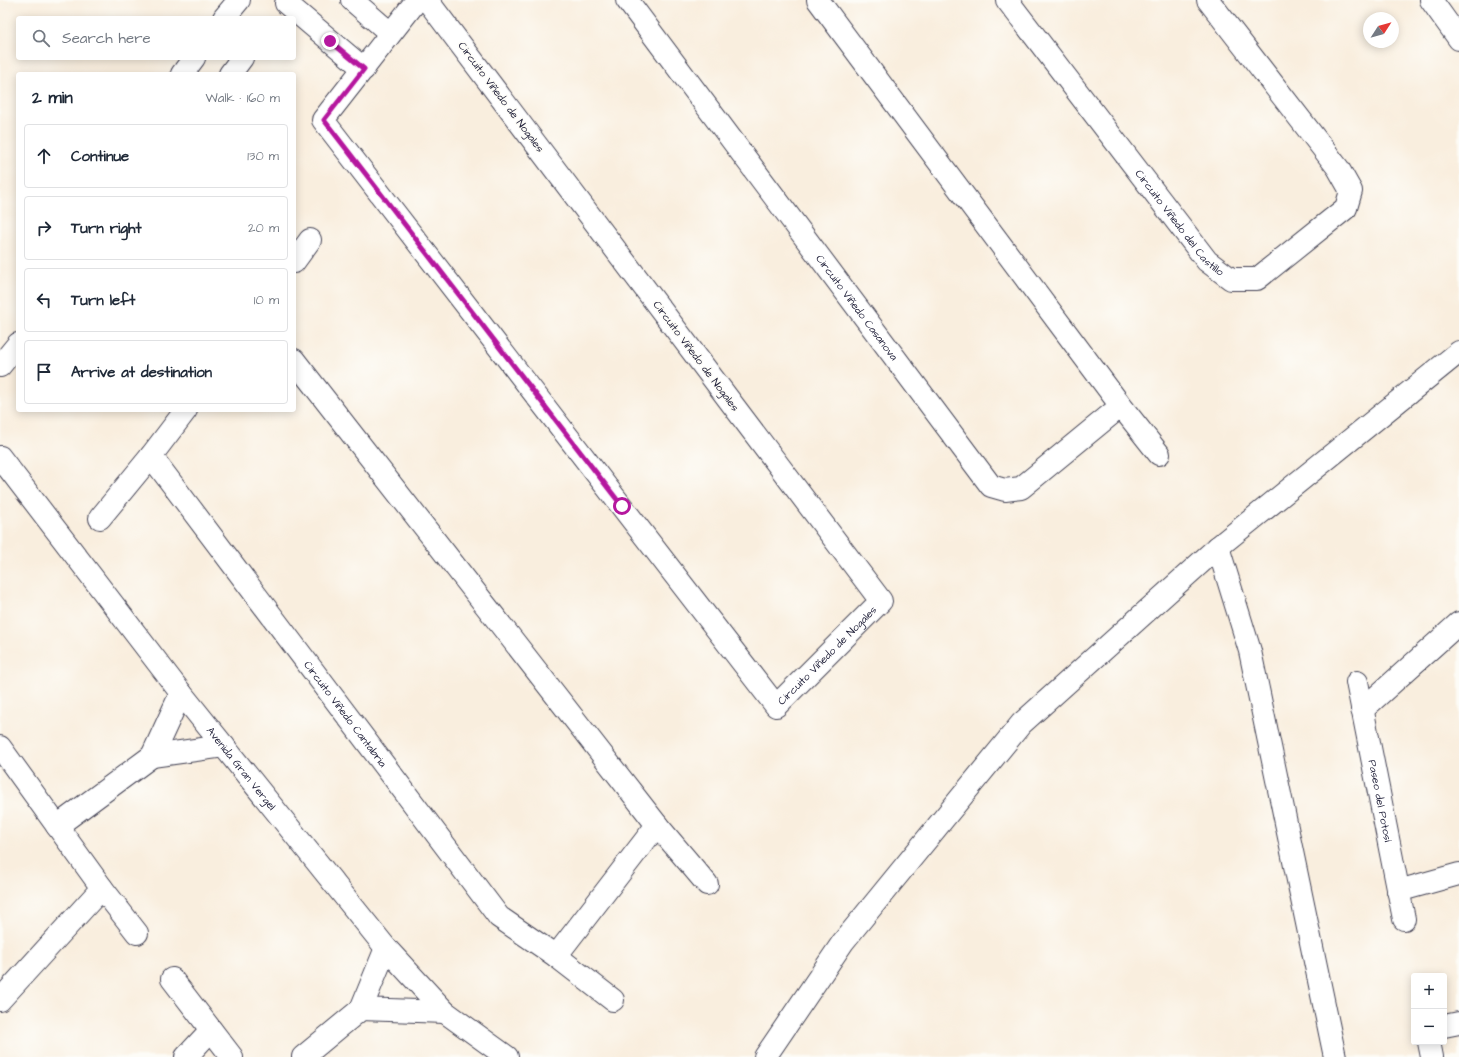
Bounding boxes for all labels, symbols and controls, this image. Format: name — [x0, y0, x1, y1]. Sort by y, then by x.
north arrow — [1363, 12, 1399, 48]
search box — [16, 16, 296, 60]
icon: search — [30, 27, 52, 49]
text: Search here — [62, 28, 151, 49]
route end — [321, 32, 339, 50]
street label: Circuito Viñedo de Nogales — [454, 39, 548, 156]
text: 2 min — [32, 86, 73, 110]
text: Walk · 160 m — [206, 89, 280, 107]
icon: ahead — [33, 145, 55, 167]
text: Continue — [71, 146, 129, 167]
text: 130 m — [247, 147, 279, 165]
street label: Circuito Viñedo del Castillo — [1132, 166, 1228, 279]
icon: right — [33, 217, 55, 239]
text: Turn right — [71, 218, 142, 239]
text: 20 m — [248, 219, 279, 237]
street label: Circuito Viñedo Casanova — [813, 251, 902, 364]
icon: left — [33, 289, 55, 311]
text: Turn left — [71, 290, 135, 311]
text: 10 m — [254, 291, 279, 309]
street label: Circuito Viñedo de Nogales — [649, 298, 743, 415]
icon: arrive — [33, 361, 55, 383]
text: Arrive at destination — [71, 362, 212, 383]
route start — [613, 497, 631, 515]
street label: Circuito Viñedo de Nogales — [774, 602, 880, 708]
street label: Circuito Viñedo Cantabria — [301, 658, 391, 770]
street label: Avenida Gran Vergel — [203, 723, 280, 813]
street label: Paseo del Potosí — [1365, 758, 1396, 843]
map controls — [1411, 973, 1447, 1045]
button: + — [1411, 973, 1447, 1009]
button: − — [1411, 1009, 1447, 1045]

